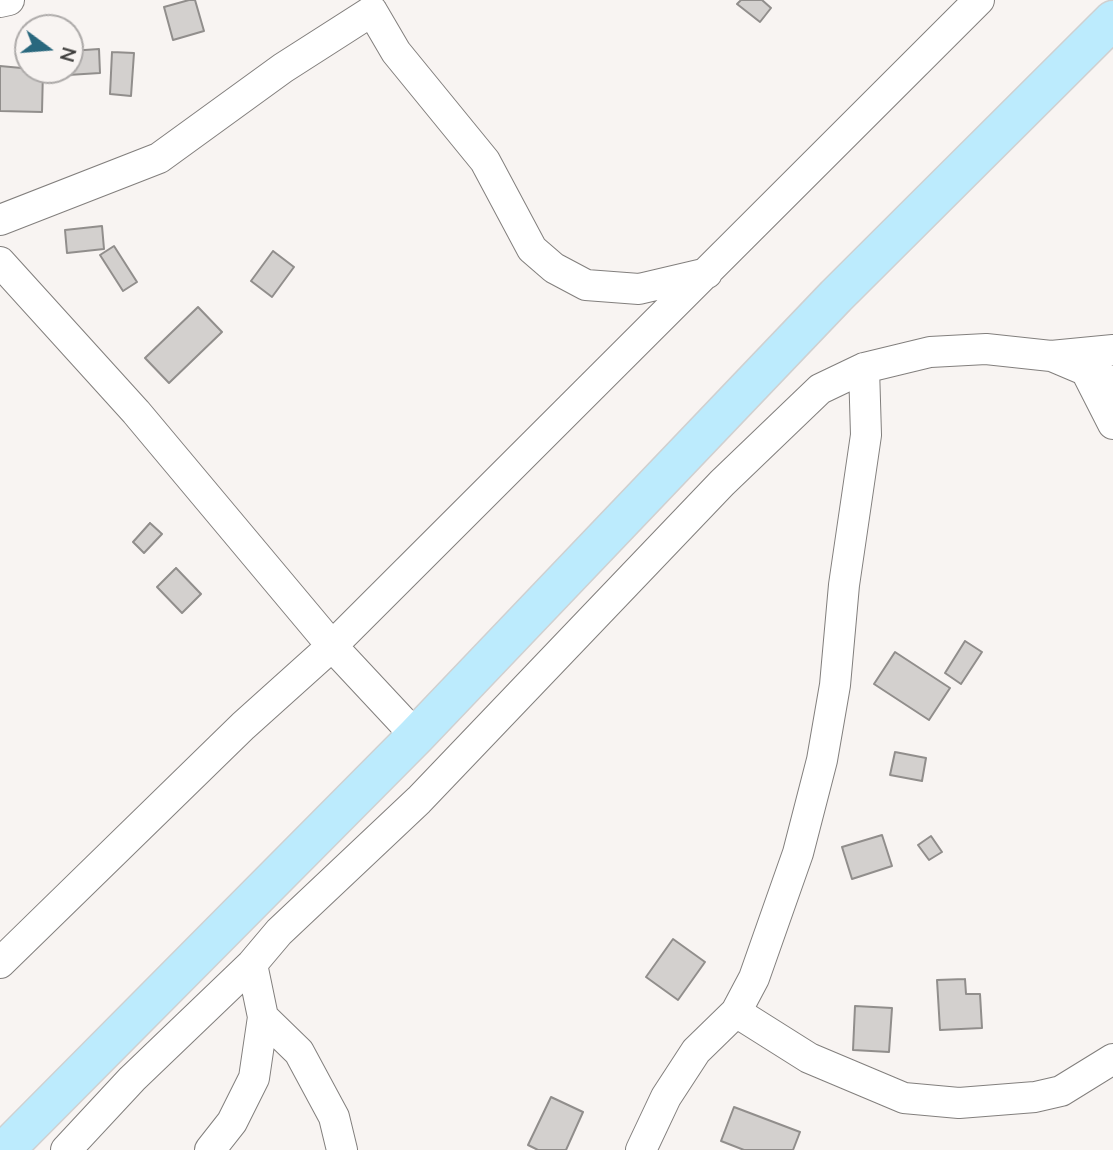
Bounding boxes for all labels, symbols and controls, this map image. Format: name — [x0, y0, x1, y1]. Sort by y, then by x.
north arrow — [14, 14, 84, 84]
text: N — [53, 44, 82, 65]

